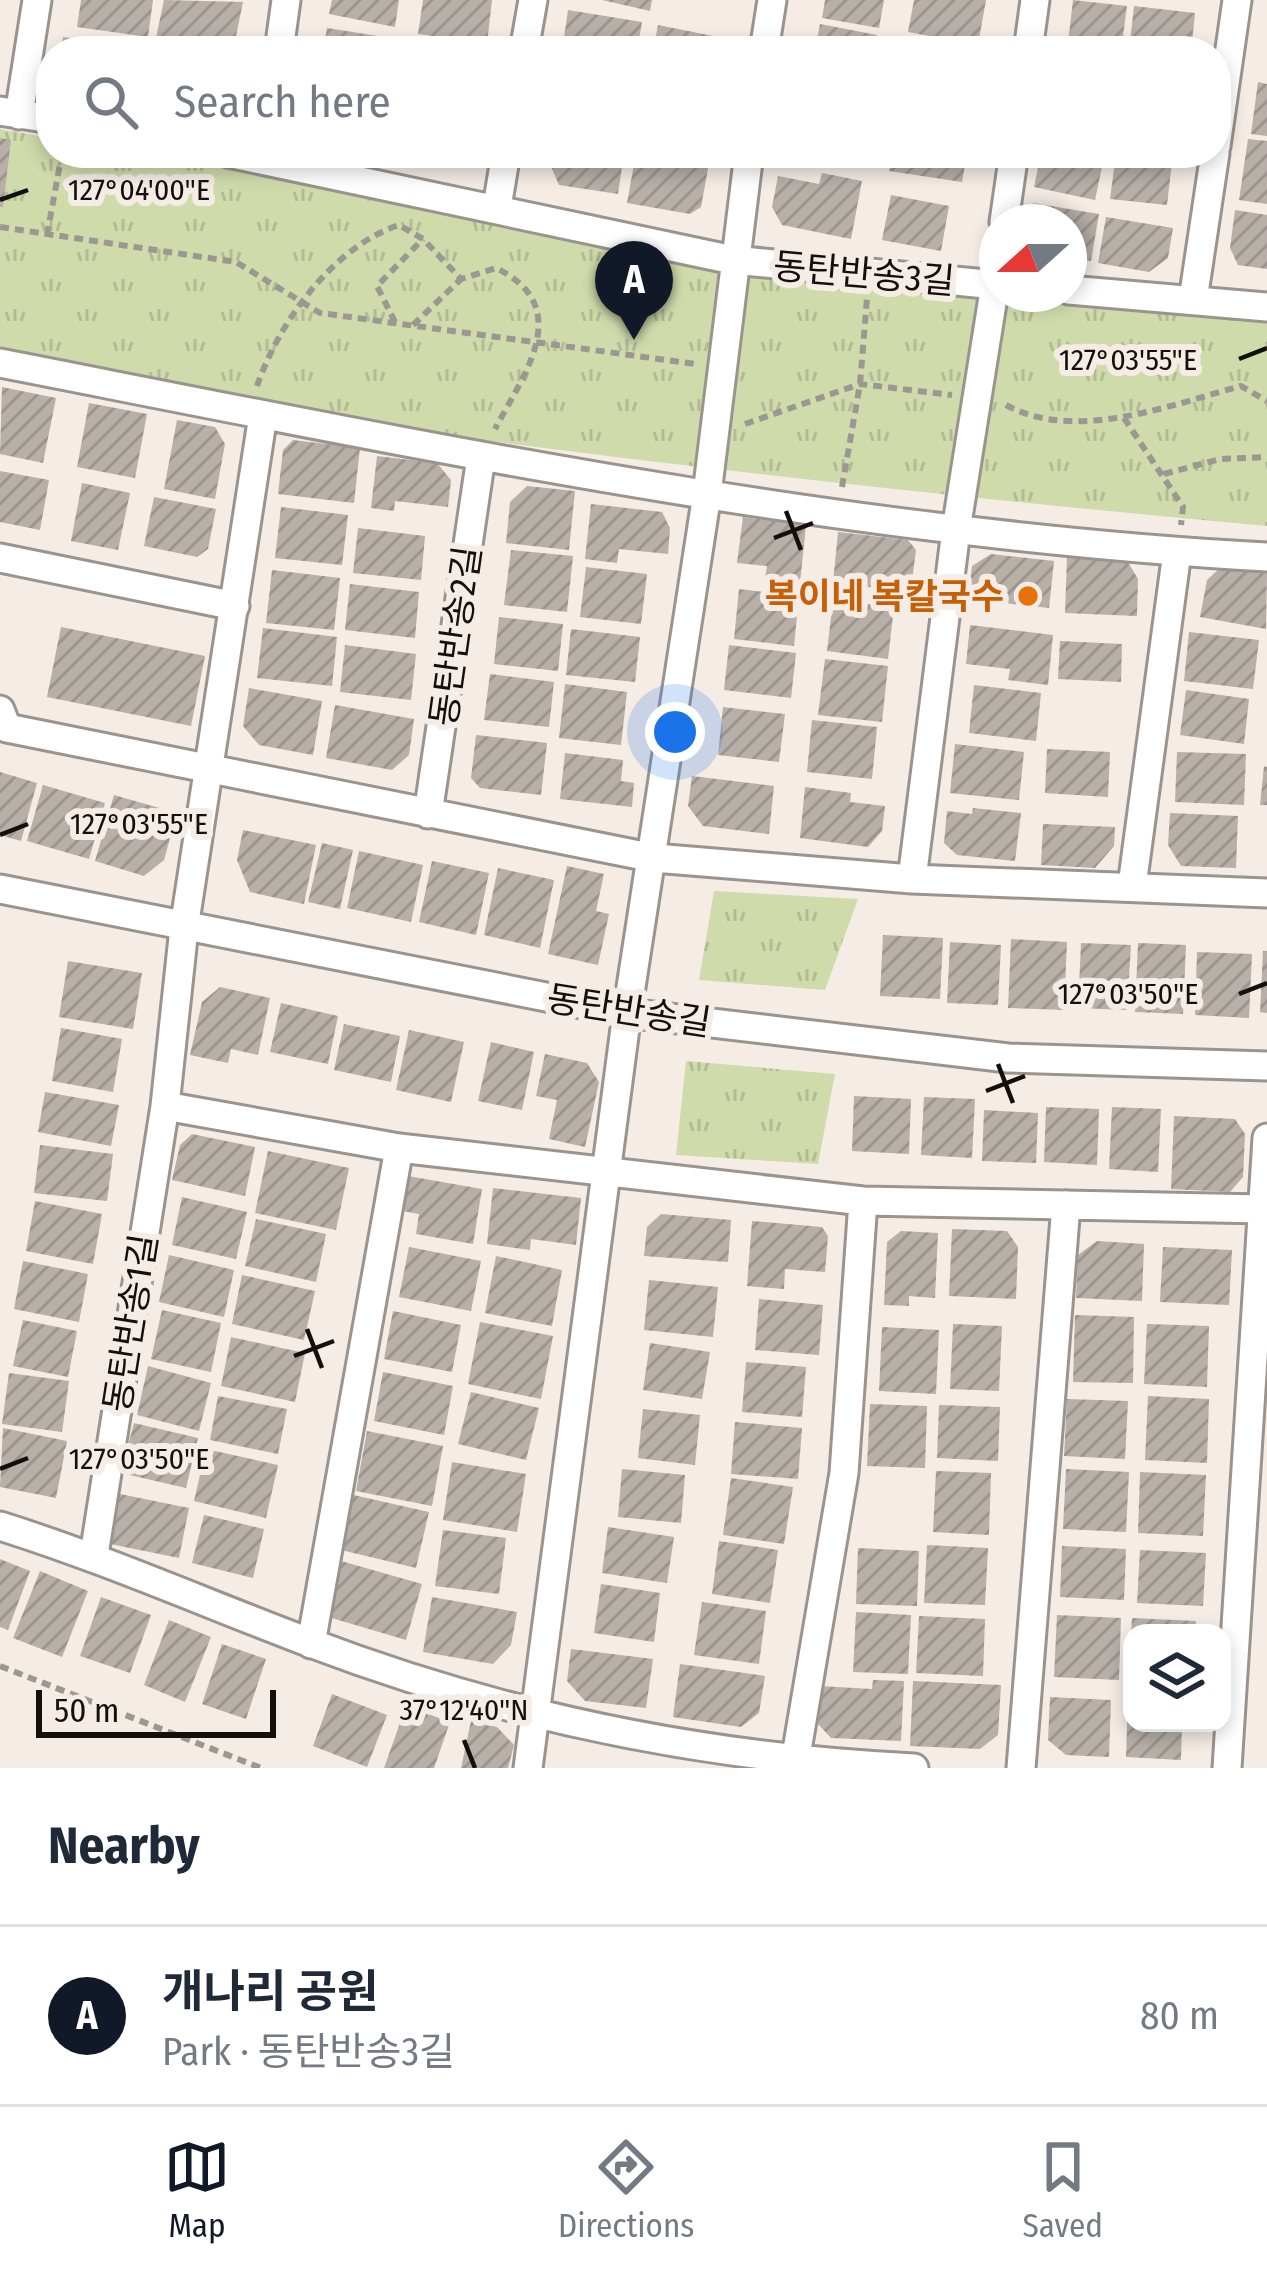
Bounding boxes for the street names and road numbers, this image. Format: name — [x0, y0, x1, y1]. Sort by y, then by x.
street label: 동탄반송3길 — [771, 244, 956, 304]
street label: 동탄반송2길 — [422, 543, 490, 729]
street label: 동탄반송길 — [544, 976, 714, 1046]
street label: 동탄반송1길 — [95, 1231, 167, 1415]

